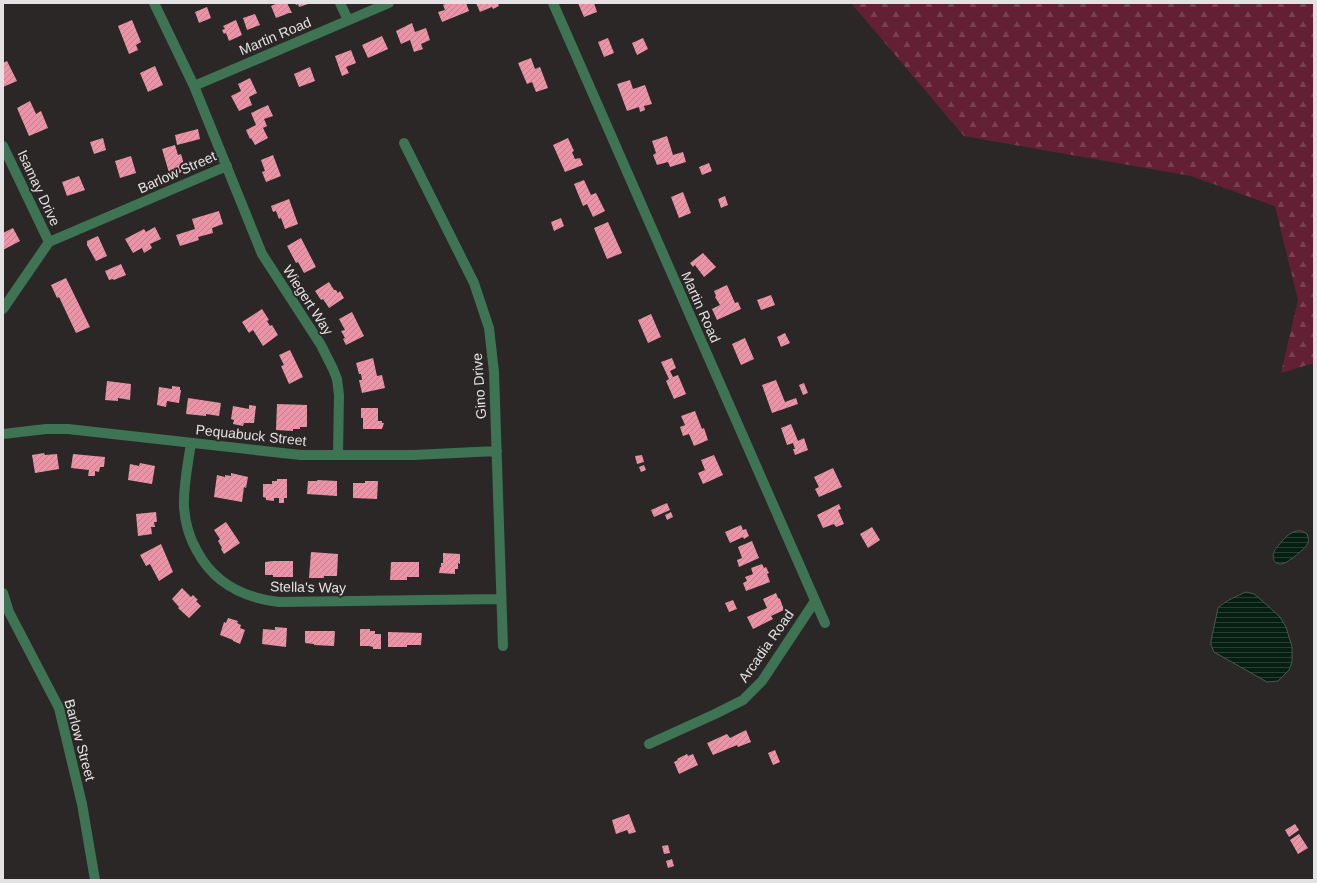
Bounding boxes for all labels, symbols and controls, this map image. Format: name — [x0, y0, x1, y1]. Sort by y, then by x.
street label: Martin Road — [237, 14, 313, 58]
street label: Isamay Drive — [14, 148, 64, 229]
street label: Barlow Street — [135, 148, 219, 196]
street label: Wiegert Way — [280, 262, 336, 338]
street label: Martin Road — [678, 269, 724, 345]
street label: Gino Drive — [469, 352, 489, 420]
street label: Pequabuck Street — [195, 421, 307, 449]
street label: Stella's Way — [270, 578, 346, 596]
street label: Arcadia Road — [735, 607, 797, 685]
street label: Barlow Street — [61, 697, 99, 783]

